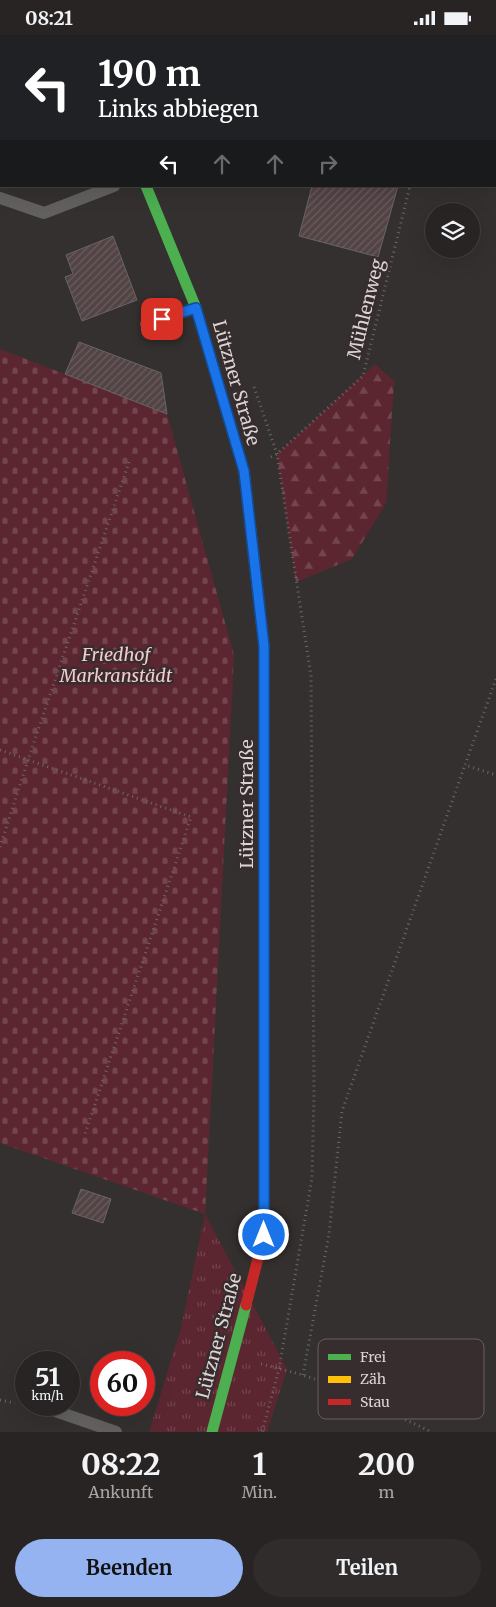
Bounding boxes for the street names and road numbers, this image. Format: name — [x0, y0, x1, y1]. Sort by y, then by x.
street label: Mühlenweg — [342, 256, 389, 361]
street label: Lützner Straße — [208, 318, 265, 448]
street label: Lützner Straße — [235, 739, 258, 869]
street label: Lützner Straße — [191, 1270, 246, 1401]

